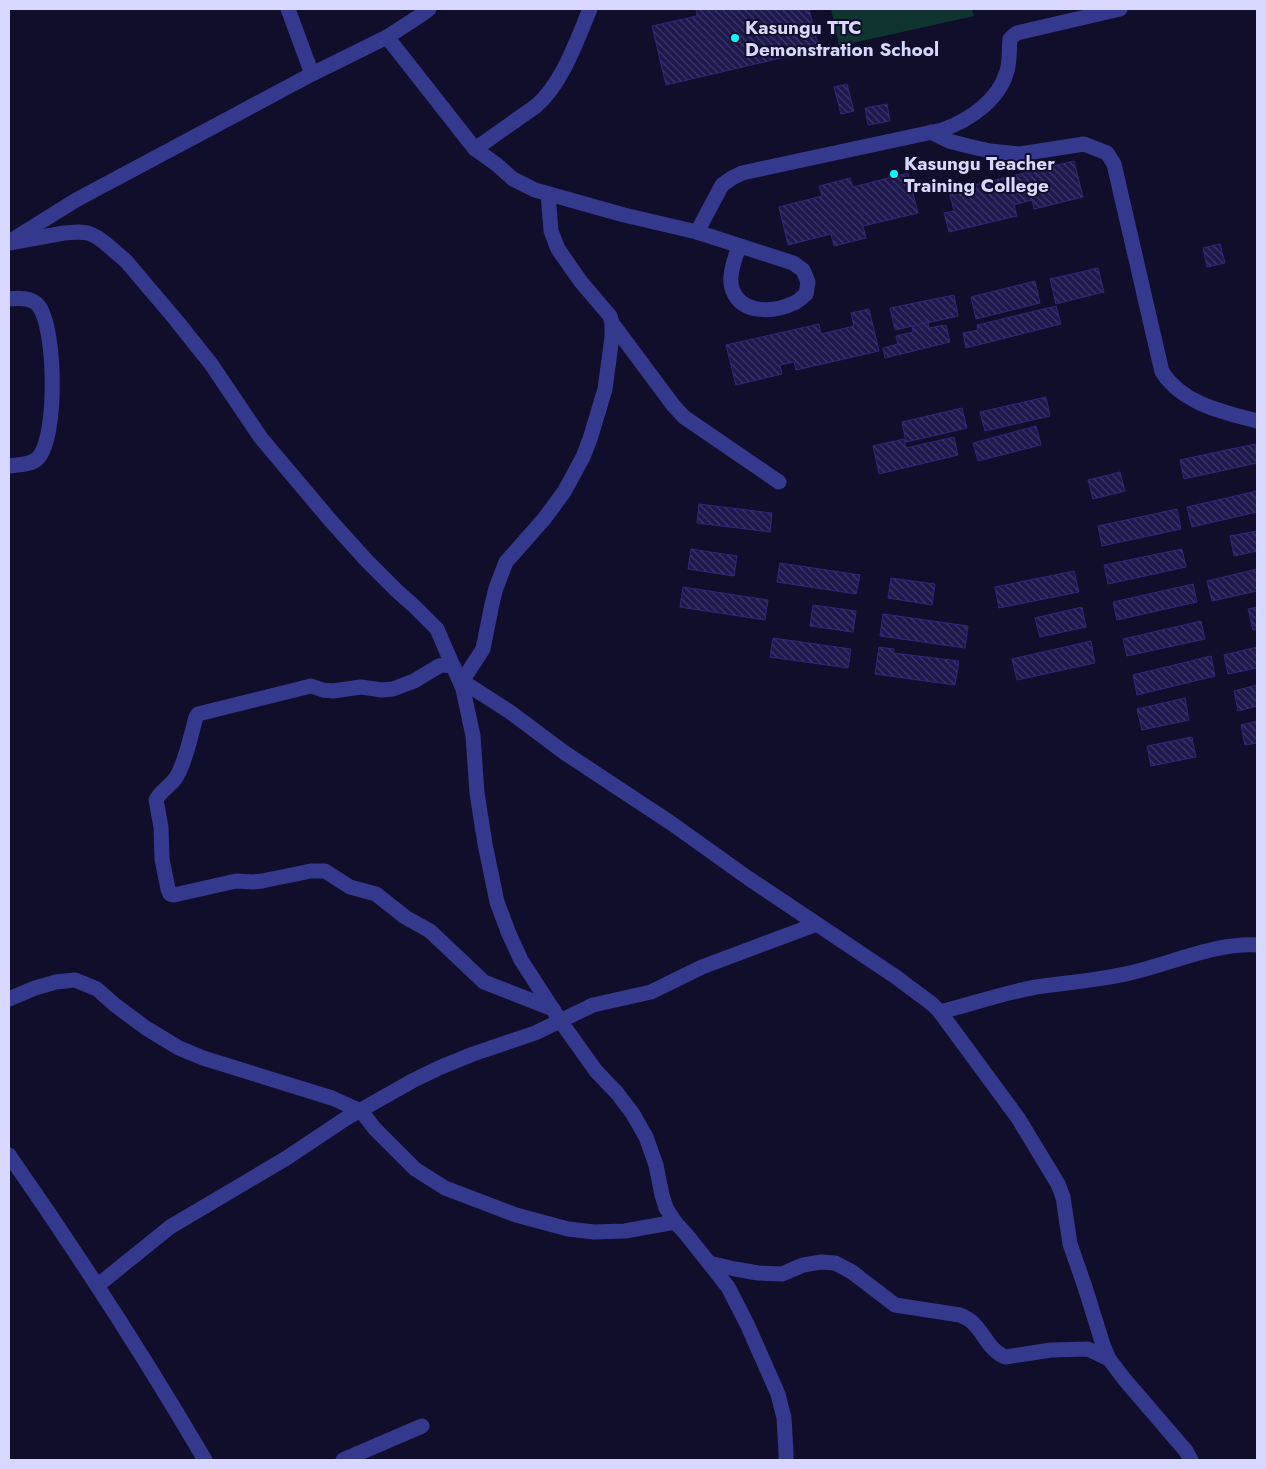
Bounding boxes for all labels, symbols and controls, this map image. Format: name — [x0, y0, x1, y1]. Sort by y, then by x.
place label: Kasungu TTC Demonstration School — [745, 14, 939, 63]
marker: Kasungu TTC Demonstration School — [729, 32, 741, 44]
place label: Kasungu Teacher Training College — [904, 150, 1055, 199]
marker: Kasungu Teacher Training College — [888, 168, 900, 180]

